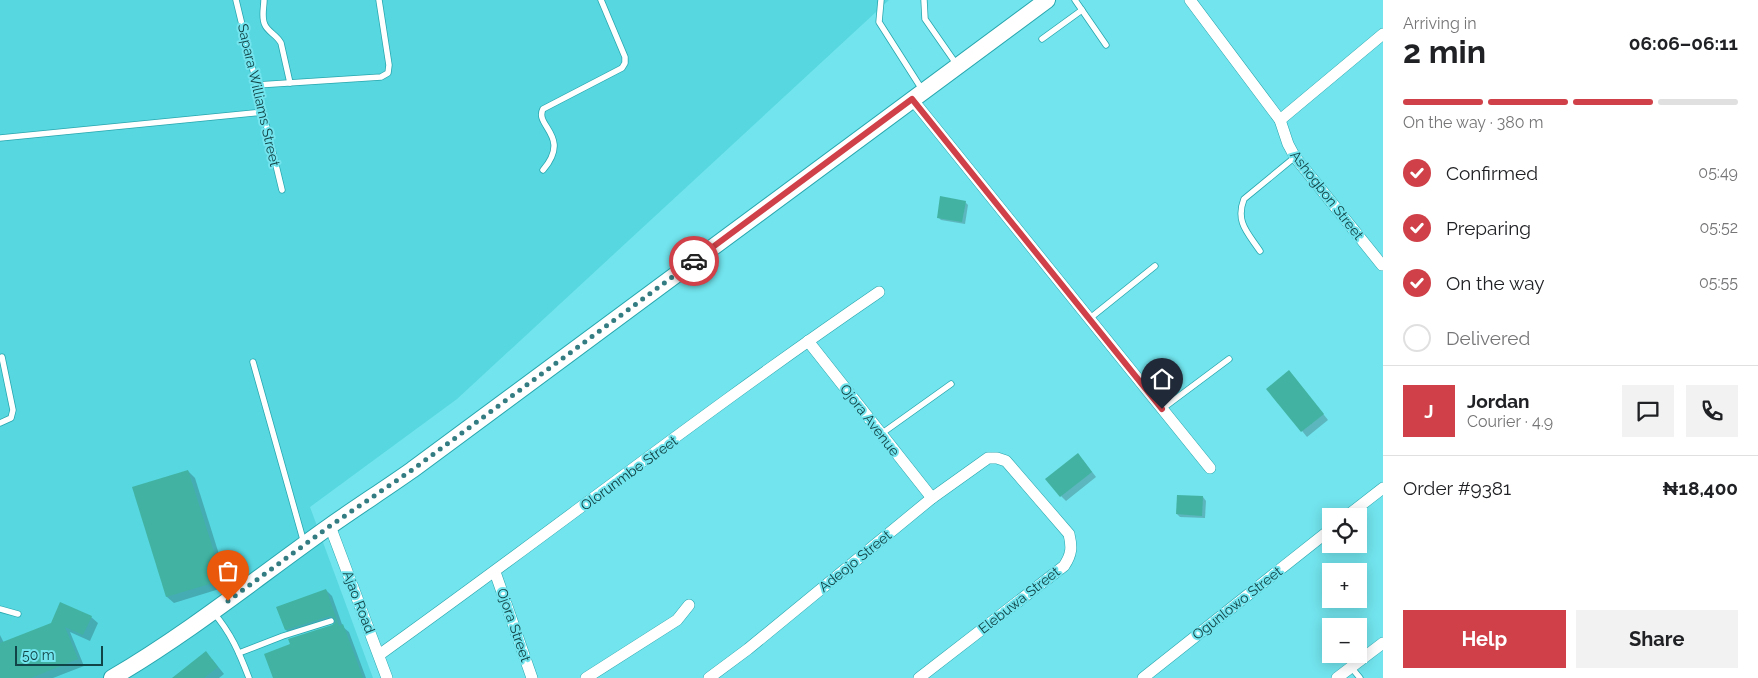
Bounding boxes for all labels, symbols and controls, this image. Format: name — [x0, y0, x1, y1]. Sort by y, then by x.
text: Arriving in — [1403, 14, 1477, 33]
street label: Sapara Williams Street — [235, 22, 283, 168]
text: 06:06–06:11 — [1629, 32, 1738, 54]
text: 2 min — [1403, 33, 1486, 70]
text: On the way · 380 m — [1403, 113, 1543, 132]
street label: Ashogbon Street — [1287, 147, 1367, 243]
icon: check — [1403, 159, 1431, 187]
text: Confirmed — [1446, 162, 1538, 184]
text: 05:49 — [1698, 163, 1738, 182]
icon: check — [1403, 214, 1431, 242]
text: Preparing — [1446, 217, 1531, 239]
text: 05:52 — [1699, 218, 1738, 237]
courier — [669, 236, 719, 286]
icon: car — [680, 247, 708, 275]
icon: check — [1403, 269, 1431, 297]
text: On the way — [1446, 272, 1545, 294]
text: 05:55 — [1699, 273, 1738, 292]
text: Delivered — [1446, 327, 1530, 349]
pin — [1141, 358, 1183, 409]
icon: home — [1148, 365, 1176, 393]
street label: Ojora Avenue — [837, 381, 903, 459]
button: chat — [1622, 385, 1674, 437]
button: phone — [1686, 385, 1738, 437]
text: Jordan — [1467, 390, 1530, 412]
text: J — [1424, 400, 1434, 422]
text: Courier · 4.9 — [1467, 412, 1553, 431]
street label: Olorunmbe Street — [577, 432, 681, 514]
text: Order #9381 — [1403, 477, 1511, 499]
text: ₦18,400 — [1662, 477, 1738, 499]
map controls — [1322, 508, 1367, 663]
button: locate — [1322, 508, 1367, 553]
street label: Adeojo Street — [816, 527, 895, 595]
pin — [207, 550, 249, 601]
icon: bag — [214, 557, 242, 585]
street label: Elebuwa Street — [975, 563, 1063, 637]
street label: Ogunlowo Street — [1189, 563, 1285, 643]
button: + — [1322, 563, 1367, 608]
street label: Ajao Road — [340, 568, 378, 636]
street label: Ojora Street — [494, 586, 534, 664]
button: Help — [1403, 610, 1566, 668]
button: Share — [1576, 610, 1738, 668]
button: − — [1322, 618, 1367, 663]
scale bar — [15, 643, 102, 666]
text: 50 m — [22, 647, 55, 663]

